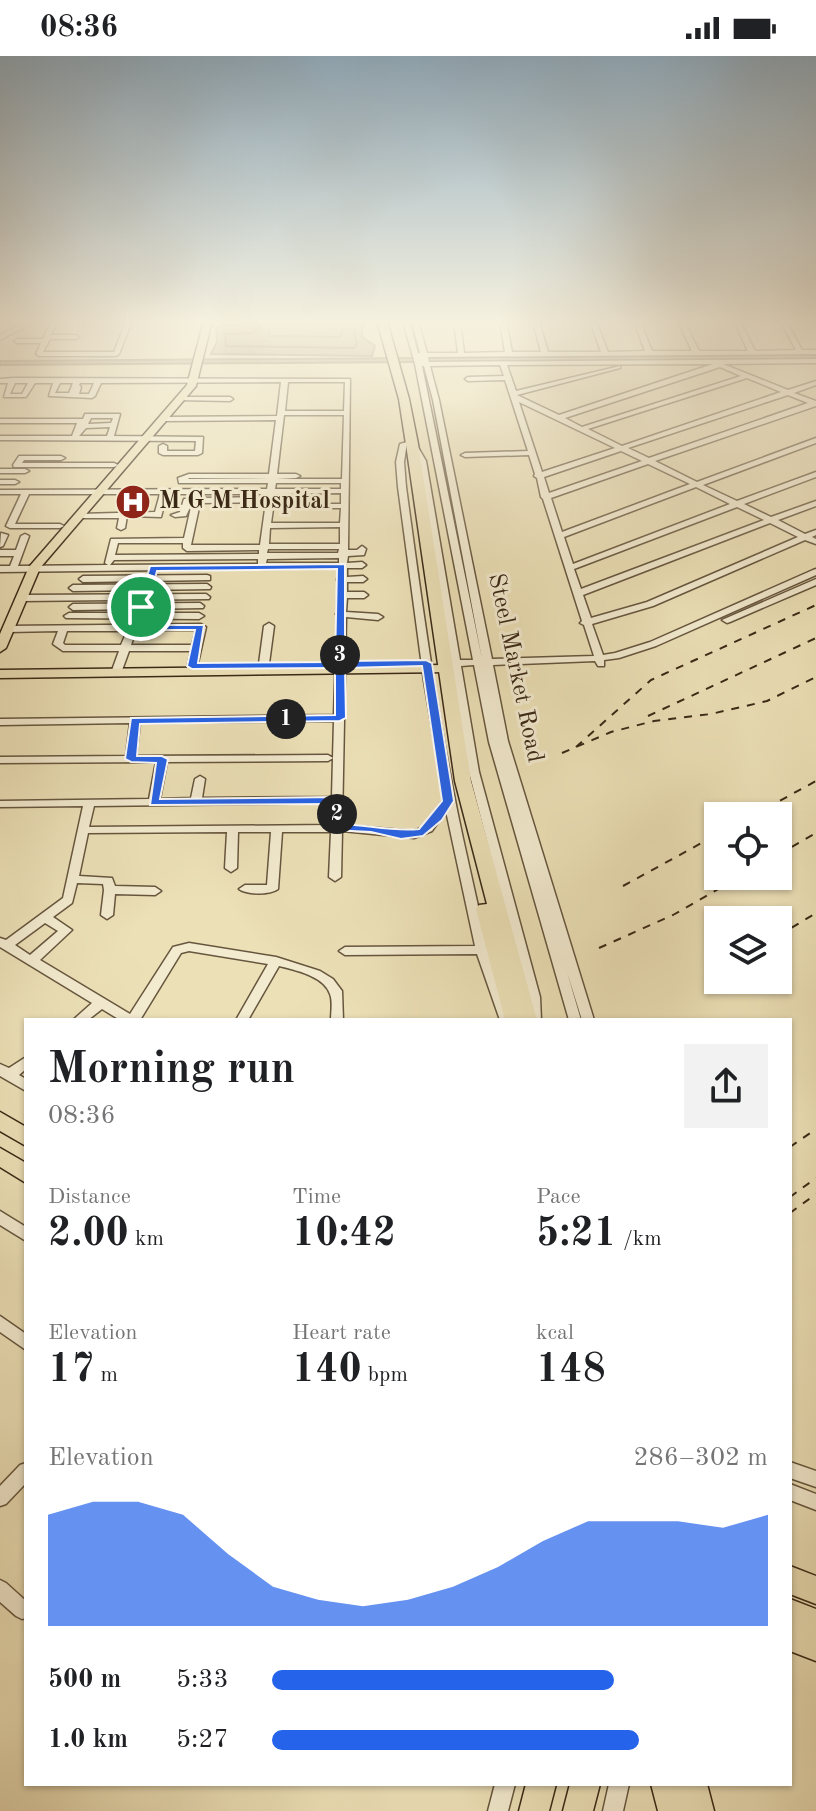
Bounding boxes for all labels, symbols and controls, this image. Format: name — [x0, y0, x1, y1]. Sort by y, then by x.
text: 08:36 — [40, 13, 118, 43]
hospital icon: M G M Hospital — [114, 483, 152, 521]
place label: M G M Hospital — [159, 490, 330, 514]
street label: Steel Market Road — [483, 571, 547, 765]
pin — [107, 573, 175, 641]
icon: arrive — [119, 585, 163, 629]
pin: 3 — [320, 635, 360, 675]
text: 3 — [334, 644, 346, 666]
pin: 1 — [266, 699, 306, 739]
text: 1 — [280, 708, 292, 730]
pin: 2 — [317, 794, 357, 834]
map controls — [704, 802, 792, 994]
button: locate — [704, 802, 792, 890]
text: 2 — [331, 803, 343, 825]
button: layers — [704, 906, 792, 994]
button: share — [684, 1044, 768, 1128]
text: Morning run — [48, 1048, 295, 1092]
text: 08:36 — [48, 1103, 116, 1129]
text: Distance — [48, 1186, 131, 1208]
text: Time — [292, 1186, 341, 1208]
text: Pace — [536, 1186, 581, 1208]
text: 2.00 — [48, 1215, 129, 1255]
text: 10:42 — [292, 1215, 396, 1255]
text: 5:21 — [536, 1215, 617, 1255]
text: km — [129, 1228, 164, 1250]
text: /km — [617, 1228, 662, 1250]
text: Elevation — [48, 1322, 138, 1344]
text: Heart rate — [292, 1322, 391, 1344]
text: kcal — [536, 1322, 574, 1344]
text: 17 — [48, 1351, 94, 1391]
text: 140 — [292, 1351, 362, 1391]
text: 148 — [536, 1351, 606, 1391]
text: m — [94, 1364, 118, 1386]
text: bpm — [362, 1364, 408, 1386]
text: Elevation — [48, 1445, 154, 1471]
text: 286–302 m — [633, 1445, 768, 1471]
text: 500 m — [48, 1667, 121, 1693]
text: 5:33 — [176, 1667, 229, 1693]
text: 1.0 km — [48, 1727, 128, 1753]
text: 5:27 — [176, 1727, 229, 1753]

